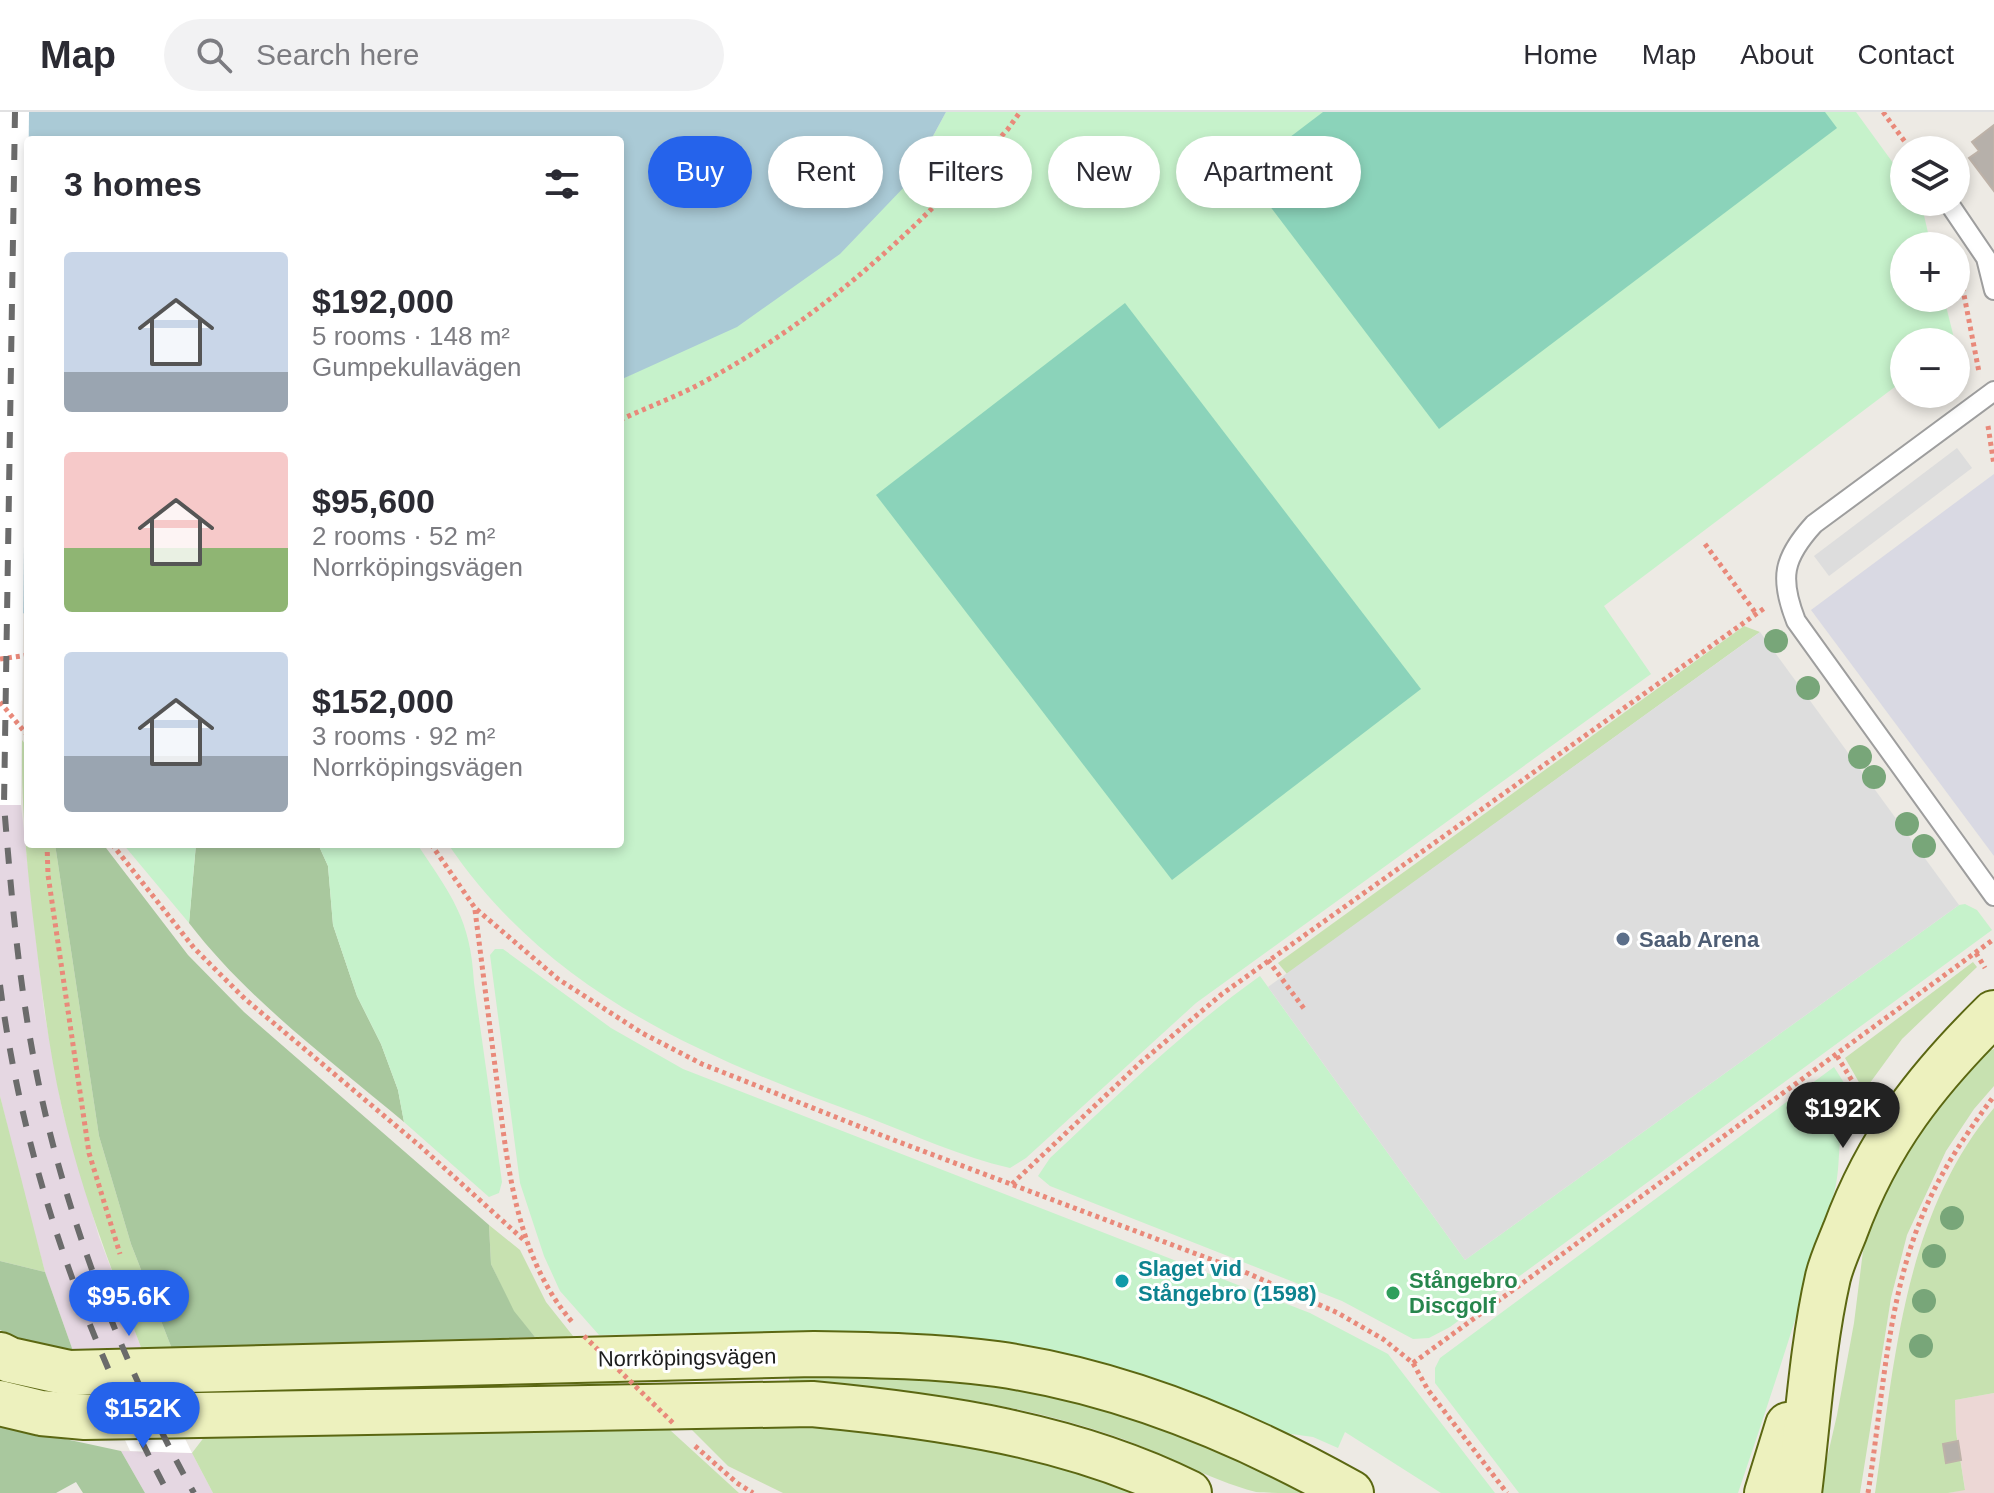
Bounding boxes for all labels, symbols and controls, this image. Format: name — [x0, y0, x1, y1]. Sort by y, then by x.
search box — [164, 19, 724, 91]
icon: search — [192, 33, 236, 77]
text: Map — [40, 34, 116, 76]
text: Search here — [256, 38, 419, 71]
text: Home — [1523, 39, 1598, 70]
text: Map — [1642, 39, 1696, 70]
text: About — [1740, 39, 1814, 70]
text: Contact — [1858, 39, 1954, 70]
chip: Buy — [648, 136, 752, 208]
chip: Rent — [768, 136, 883, 208]
chip: Filters — [899, 136, 1032, 208]
chip: New — [1048, 136, 1160, 208]
chip: Apartment — [1176, 136, 1361, 208]
map controls — [1890, 136, 1970, 408]
button: layers — [1890, 136, 1970, 216]
icon: filters — [540, 162, 584, 206]
text: 3 homes — [64, 165, 202, 203]
button: + — [1890, 232, 1970, 312]
text: $192,000 — [312, 282, 454, 320]
icon: home — [128, 284, 224, 380]
text: 5 rooms · 148 m² — [312, 321, 510, 351]
button: − — [1890, 328, 1970, 408]
text: Gumpekullavägen — [312, 352, 522, 382]
text: $95,600 — [312, 482, 435, 520]
icon: home — [128, 484, 224, 580]
text: 2 rooms · 52 m² — [312, 521, 496, 551]
text: Norrköpingsvägen — [312, 552, 523, 582]
text: $152,000 — [312, 682, 454, 720]
icon: home — [128, 684, 224, 780]
text: 3 rooms · 92 m² — [312, 721, 496, 751]
text: Norrköpingsvägen — [312, 752, 523, 782]
place label: Saab Arena — [1639, 927, 1760, 952]
marker: Saab Arena — [1614, 930, 1632, 948]
pin: $192K — [1787, 1082, 1899, 1150]
text: $192K — [1805, 1093, 1881, 1123]
place label: Slaget vid Stångebro (1598) — [1138, 1256, 1317, 1306]
place label: Stångebro Discgolf — [1409, 1268, 1518, 1318]
pin: $95.6K — [64, 1270, 194, 1338]
marker: Slaget vid Stångebro (1598) — [1113, 1272, 1131, 1290]
text: $95.6K — [87, 1281, 171, 1311]
marker: Stångebro Discgolf — [1384, 1284, 1402, 1302]
street label: Norrköpingsvägen — [598, 1343, 776, 1372]
pin: $152K — [87, 1382, 199, 1450]
text: $152K — [105, 1393, 181, 1423]

